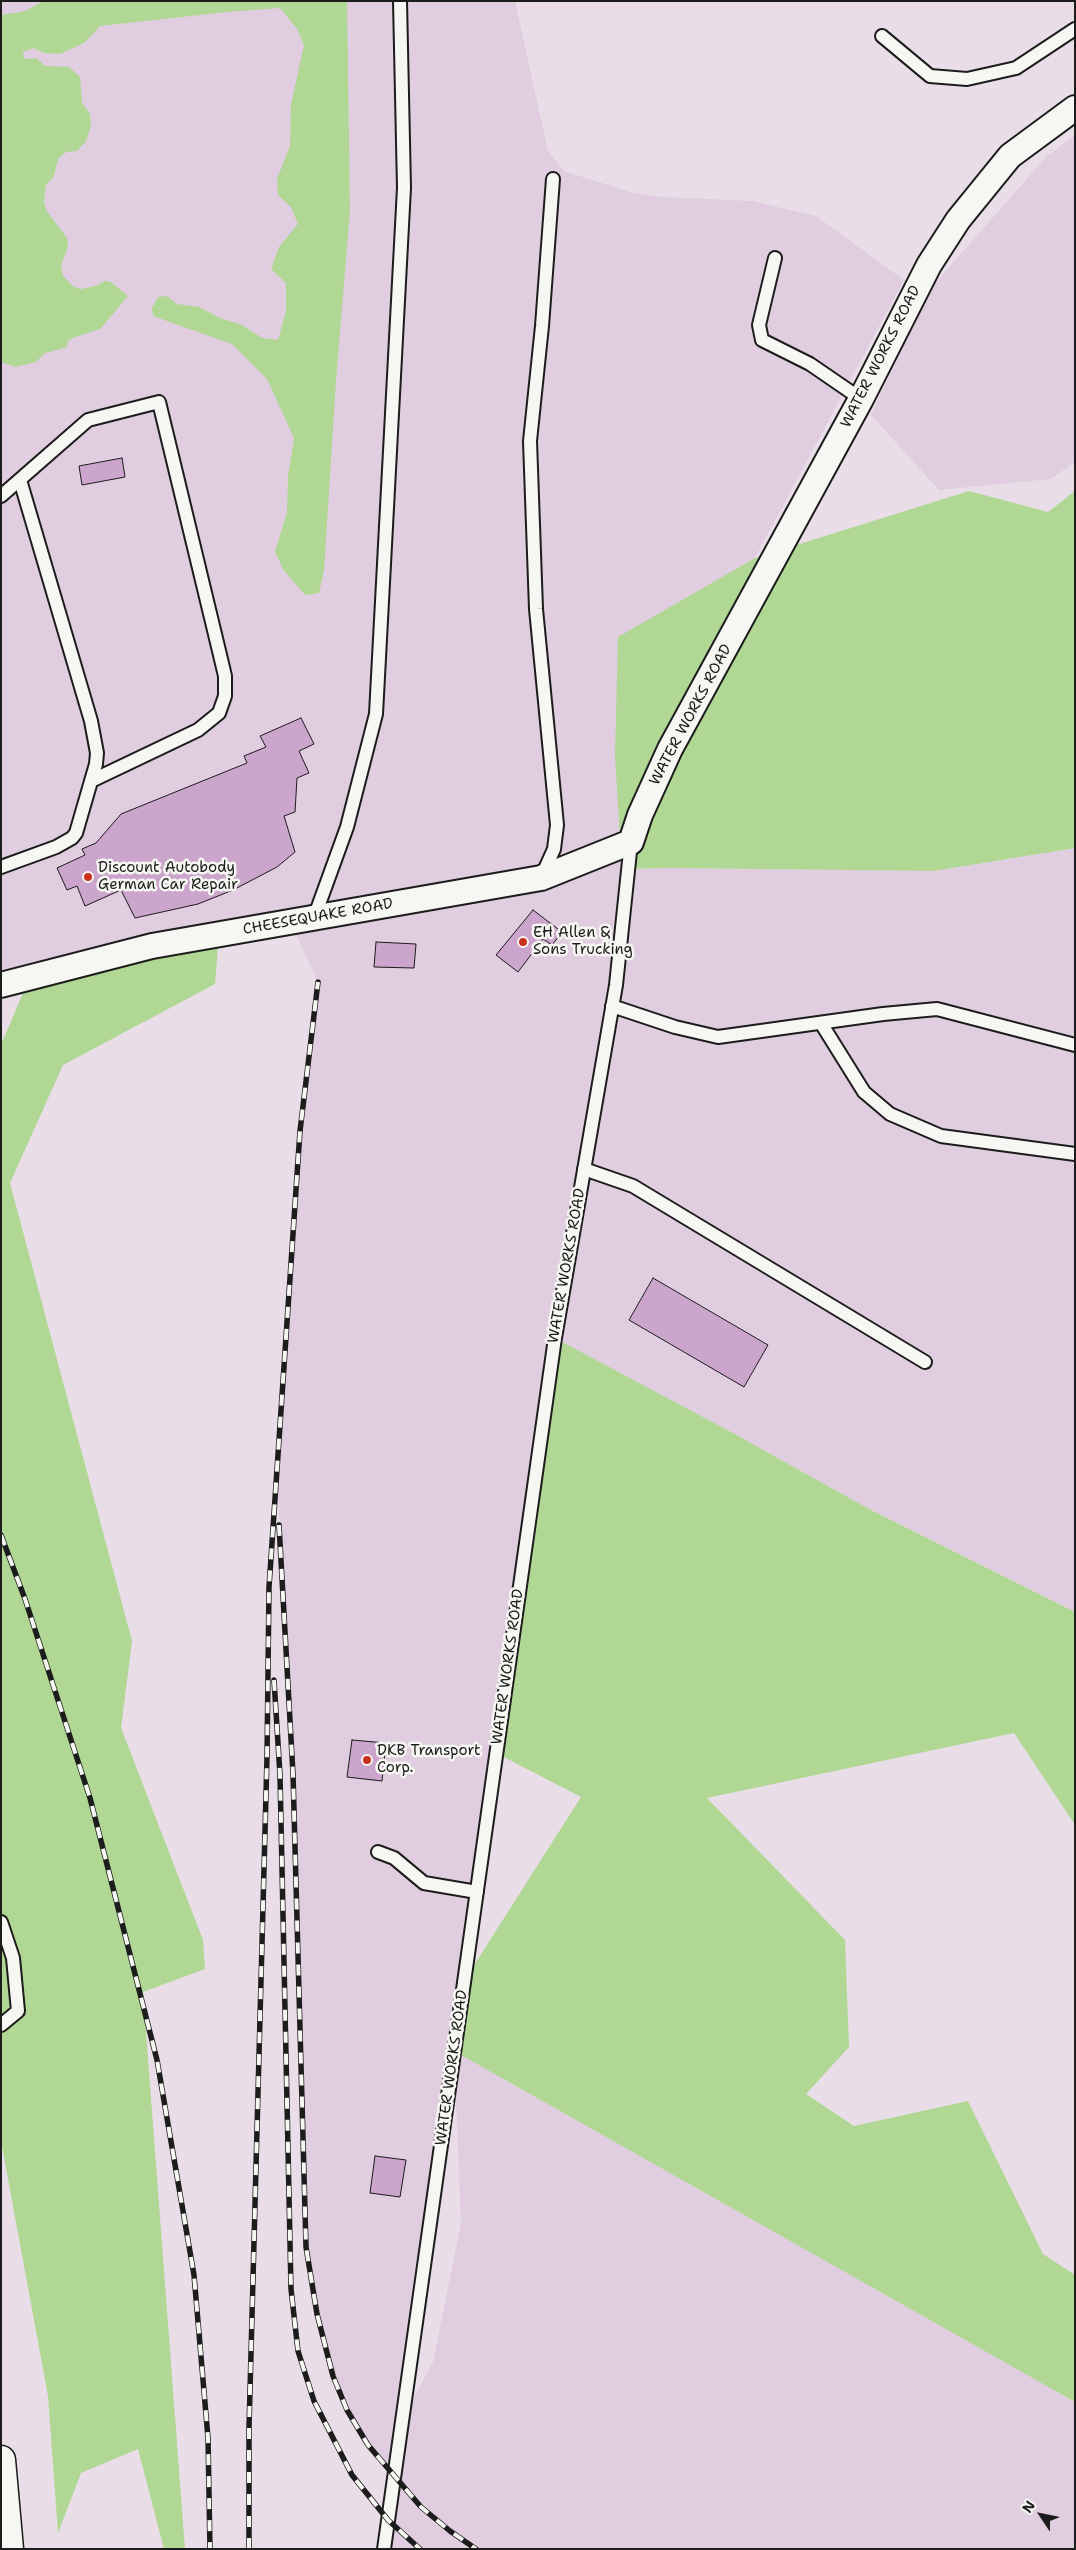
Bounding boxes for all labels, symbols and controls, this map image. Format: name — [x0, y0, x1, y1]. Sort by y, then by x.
street label: WATER WORKS ROAD — [837, 283, 925, 431]
street label: WATER WORKS ROAD — [646, 641, 736, 789]
place label: Discount Autobody German Car Repair — [98, 859, 238, 894]
marker: Discount Autobody German Car Repair — [82, 871, 94, 883]
street label: CHEESEQUAKE ROAD — [242, 895, 394, 939]
place label: EH Allen & Sons Trucking — [533, 924, 633, 959]
marker: EH Allen & Sons Trucking — [517, 936, 529, 948]
street label: WATER WORKS ROAD — [544, 1187, 590, 1345]
street label: WATER WORKS ROAD — [488, 1588, 528, 1746]
place label: DKB Transport Corp. — [377, 1742, 481, 1777]
marker: DKB Transport Corp. — [361, 1754, 373, 1766]
street label: WATER WORKS ROAD — [432, 1989, 472, 2147]
north arrow — [1016, 2490, 1066, 2540]
text: N — [1018, 2497, 1039, 2516]

